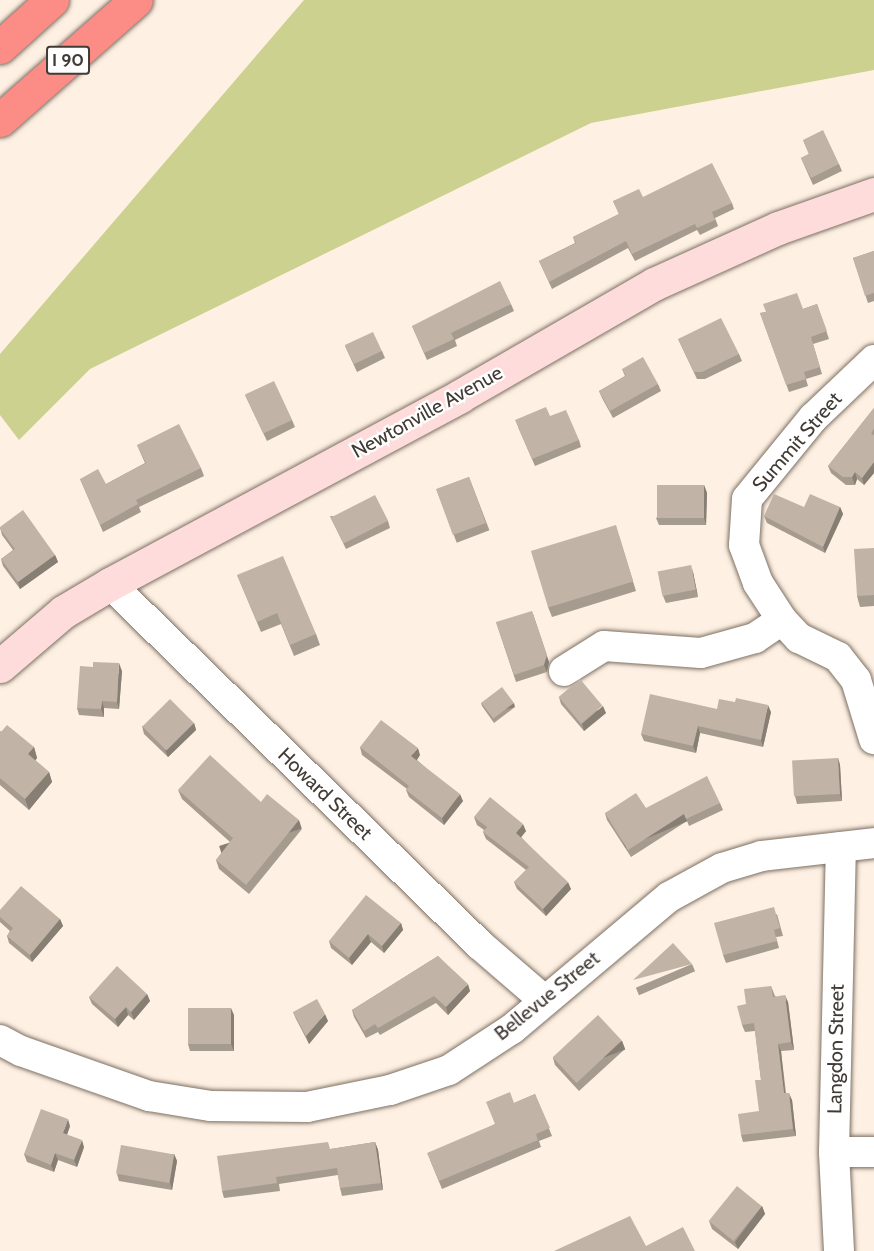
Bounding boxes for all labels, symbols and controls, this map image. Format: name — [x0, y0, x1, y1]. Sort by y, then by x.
road number: I 90 — [46, 45, 90, 75]
street label: Newtonville Avenue — [347, 361, 507, 463]
street label: Summit Street — [747, 387, 847, 497]
street label: Howard Street — [273, 743, 377, 845]
street label: Bellevue Street — [490, 946, 604, 1046]
street label: Langdon Street — [823, 984, 849, 1114]

